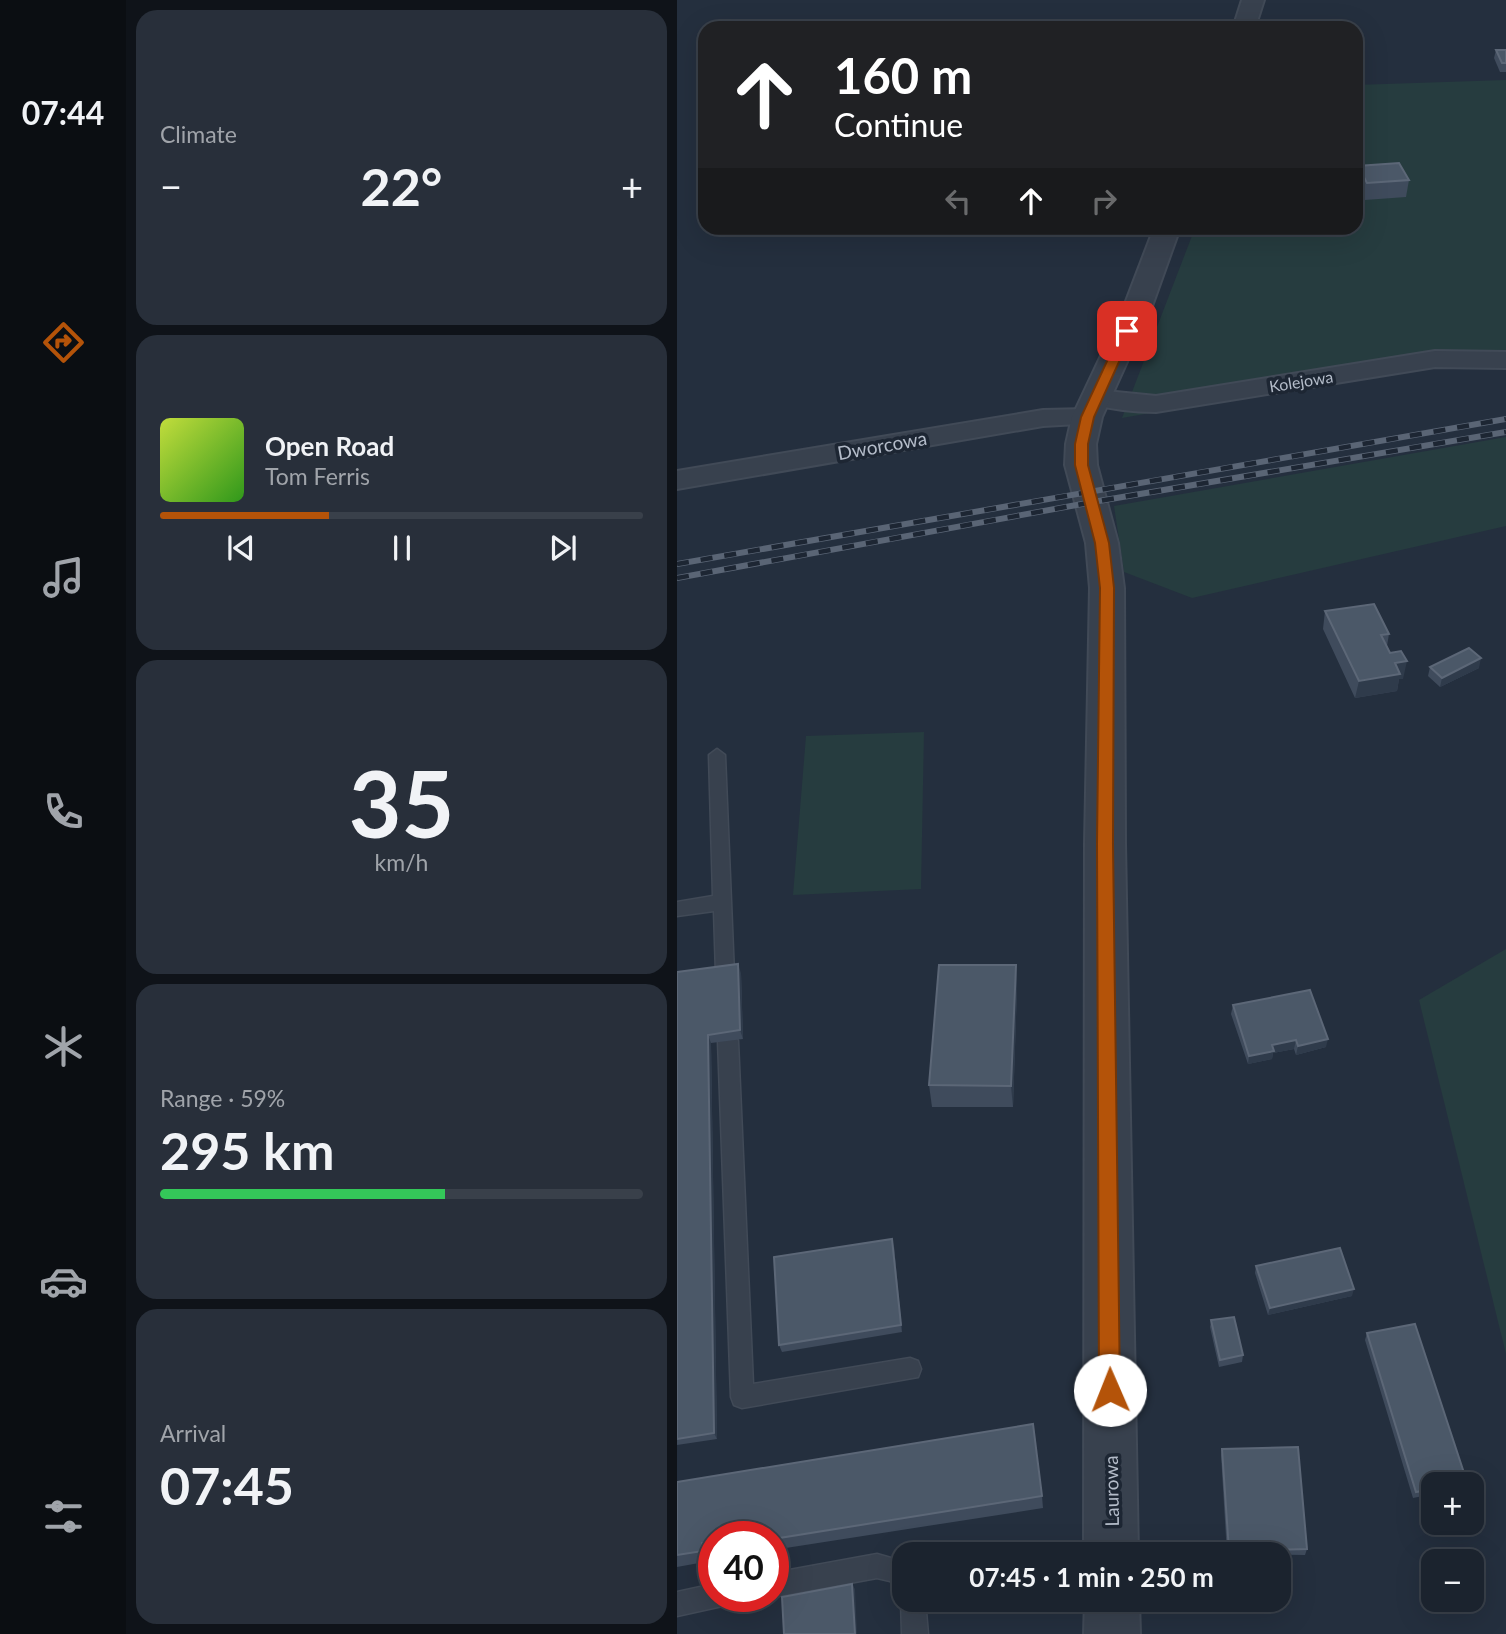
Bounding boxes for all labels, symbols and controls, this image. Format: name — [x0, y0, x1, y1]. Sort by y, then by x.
text: 160 m — [834, 46, 972, 104]
icon: ahead — [719, 49, 810, 140]
text: 07:44 — [22, 93, 104, 132]
text: Continue — [834, 105, 963, 144]
text: Climate — [160, 120, 237, 148]
text: 22° — [361, 155, 442, 217]
text: − — [160, 163, 182, 209]
text: + — [621, 163, 643, 209]
icon: left — [939, 182, 977, 220]
icon: ahead — [1012, 182, 1050, 220]
icon: right — [1085, 182, 1123, 220]
pin — [1097, 301, 1157, 361]
icon: arrive — [1108, 312, 1146, 350]
icon: directions — [39, 318, 88, 367]
street label: Kolejowa — [1268, 367, 1334, 395]
street label: Dworcowa — [836, 426, 928, 464]
text: Open Road — [265, 430, 394, 462]
text: Tom Ferris — [265, 462, 370, 490]
icon: previous — [222, 529, 260, 567]
icon: pause — [383, 529, 421, 567]
icon: next — [544, 529, 582, 567]
icon: music — [39, 553, 88, 602]
text: 35 — [349, 748, 454, 857]
icon: phone — [39, 787, 88, 836]
text: km/h — [375, 848, 428, 876]
icon: climate — [39, 1022, 88, 1071]
text: Range · 59% — [160, 1084, 285, 1112]
text: 295 km — [160, 1119, 334, 1181]
icon: car — [39, 1257, 88, 1306]
position arrow — [1073, 1353, 1147, 1427]
text: Arrival — [160, 1419, 226, 1447]
text: 07:45 — [160, 1454, 294, 1516]
street label: Laurowa — [1099, 1455, 1123, 1527]
map controls — [1421, 1472, 1484, 1612]
button: + — [1421, 1472, 1484, 1535]
icon: filters — [39, 1492, 88, 1541]
speed limit sign: 40 — [698, 1521, 789, 1612]
button: − — [1421, 1549, 1484, 1612]
text: 07:45 · 1 min · 250 m — [969, 1561, 1214, 1593]

